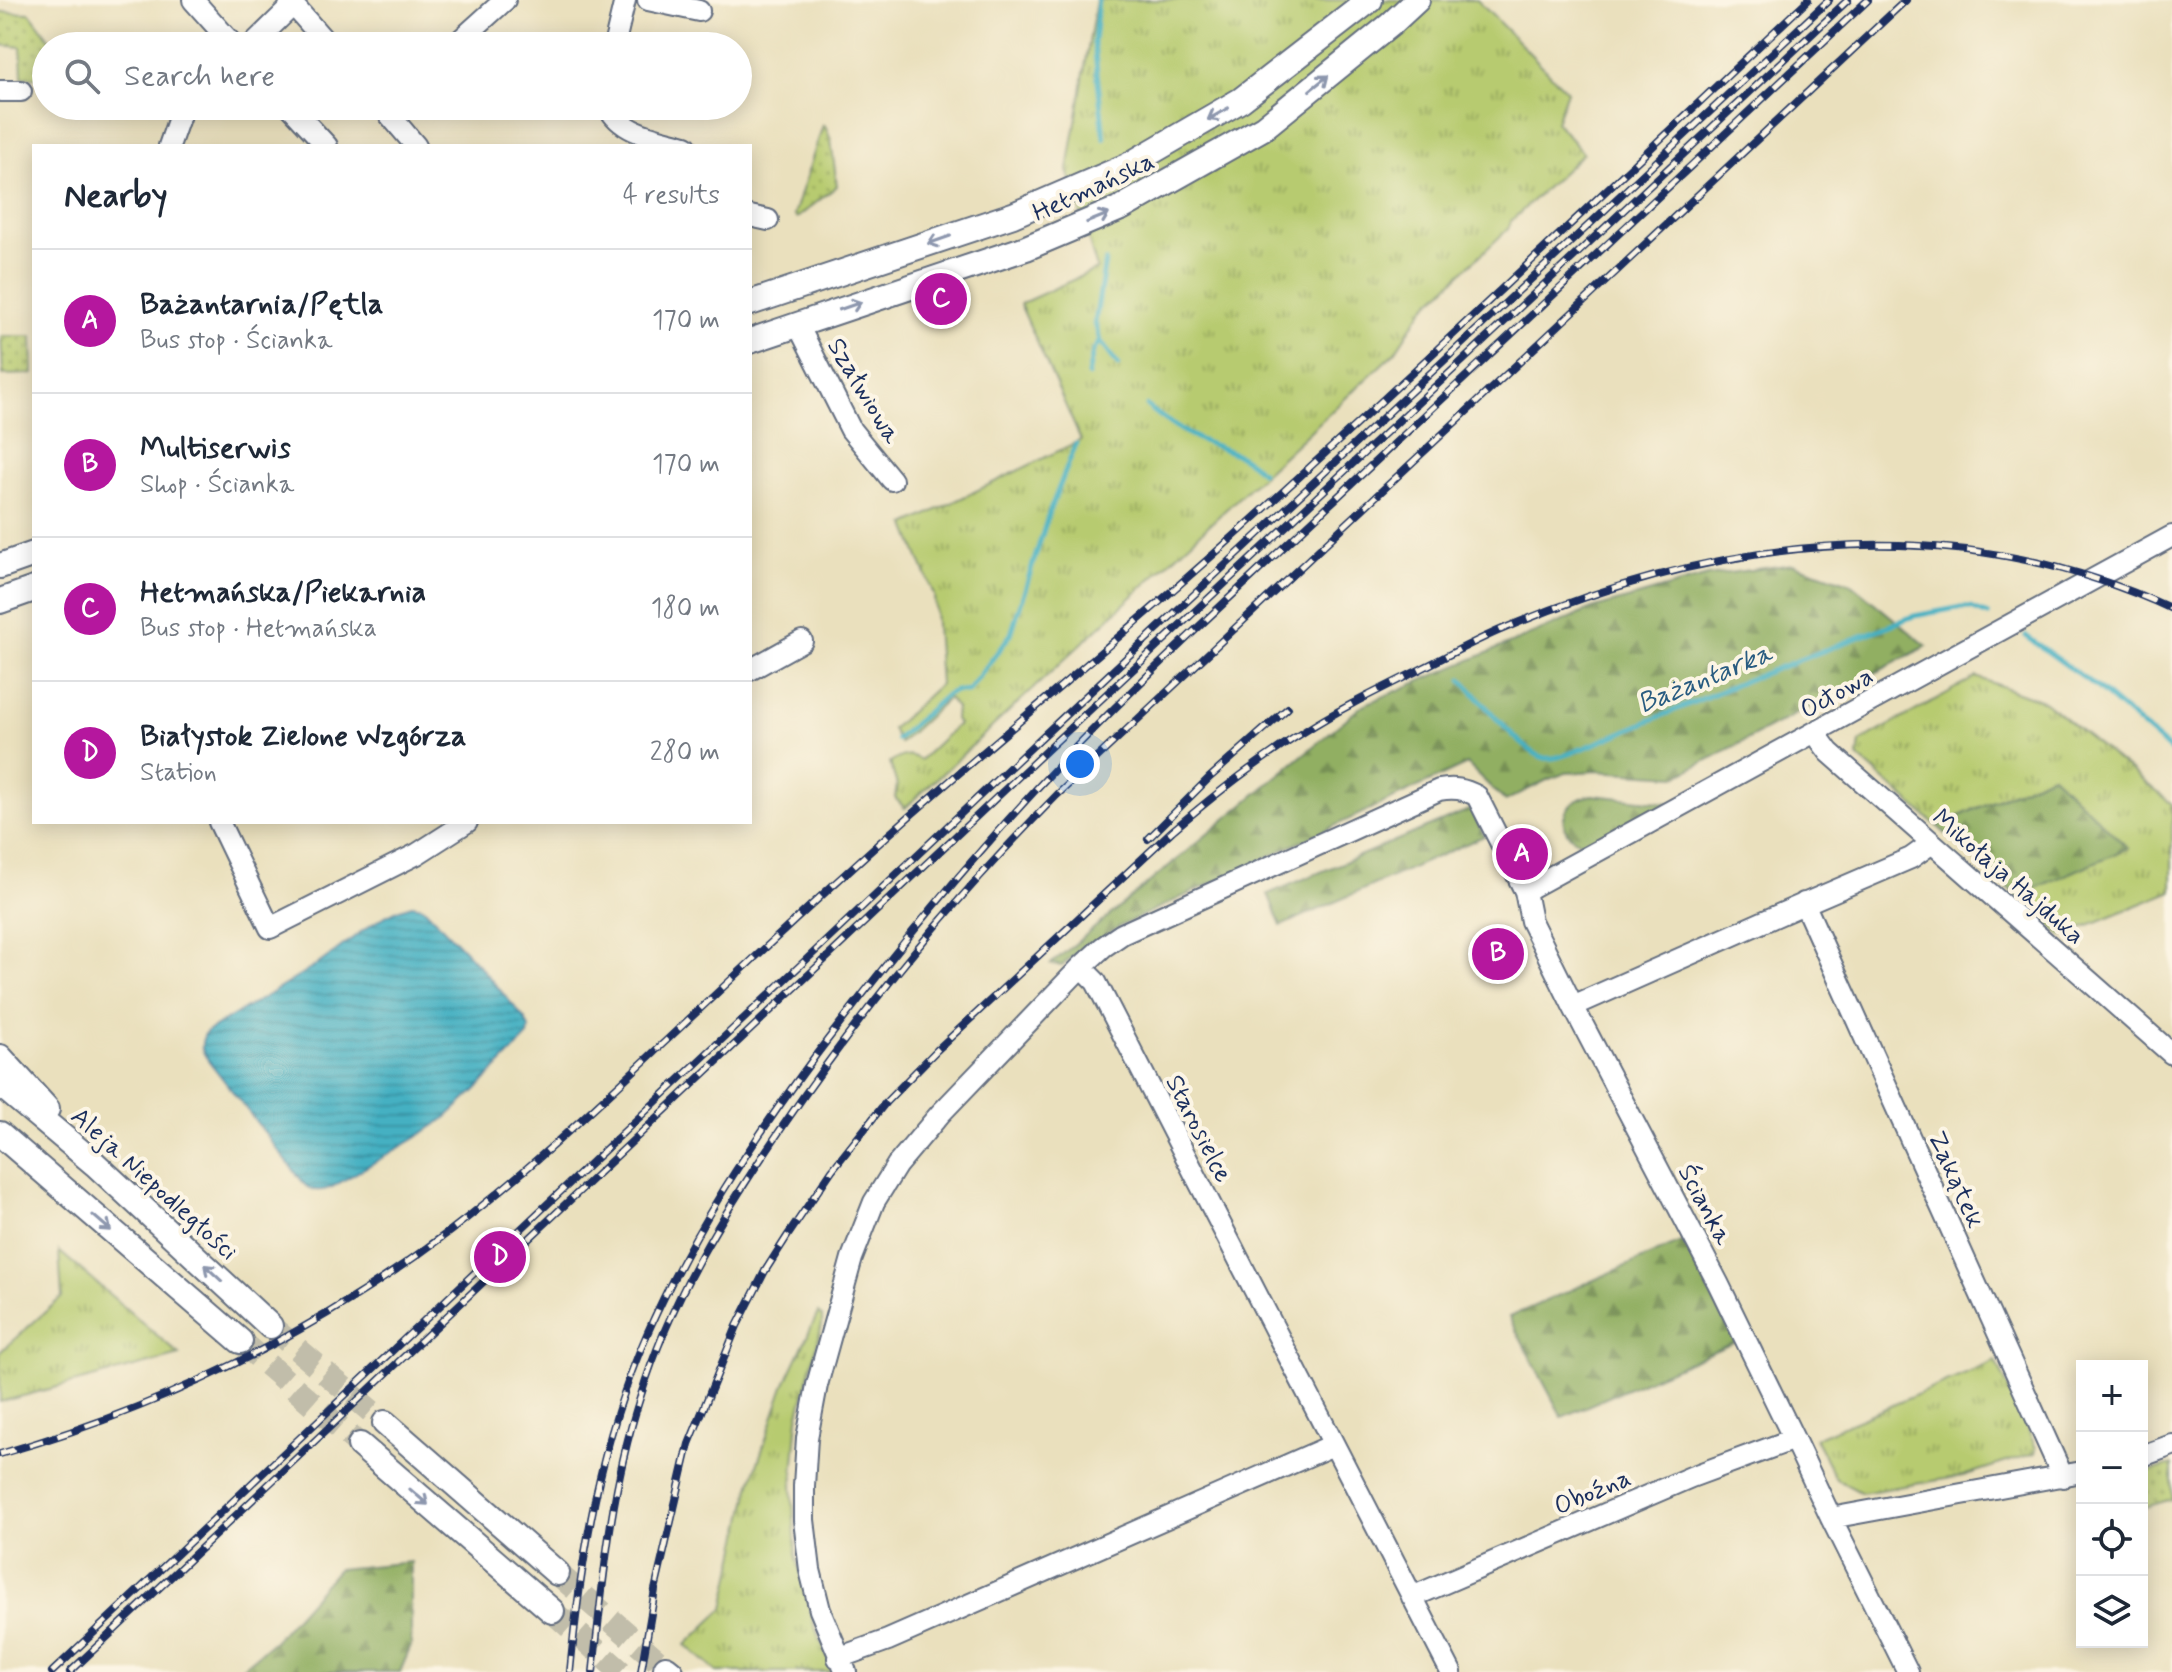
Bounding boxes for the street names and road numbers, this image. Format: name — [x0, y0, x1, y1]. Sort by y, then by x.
street label: Hetmańska — [1027, 145, 1160, 231]
street label: Szałwiowa — [818, 332, 908, 451]
street label: Octowa — [1794, 660, 1880, 728]
street label: Mikołaja Hajduka — [1924, 802, 2091, 953]
street label: Starosielce — [1157, 1069, 1240, 1188]
street label: Aleja Niepodległości — [63, 1100, 244, 1269]
street label: Zakątek — [1919, 1126, 1992, 1234]
street label: Ścianka — [1669, 1158, 1741, 1251]
street label: Oboźna — [1549, 1462, 1636, 1524]

